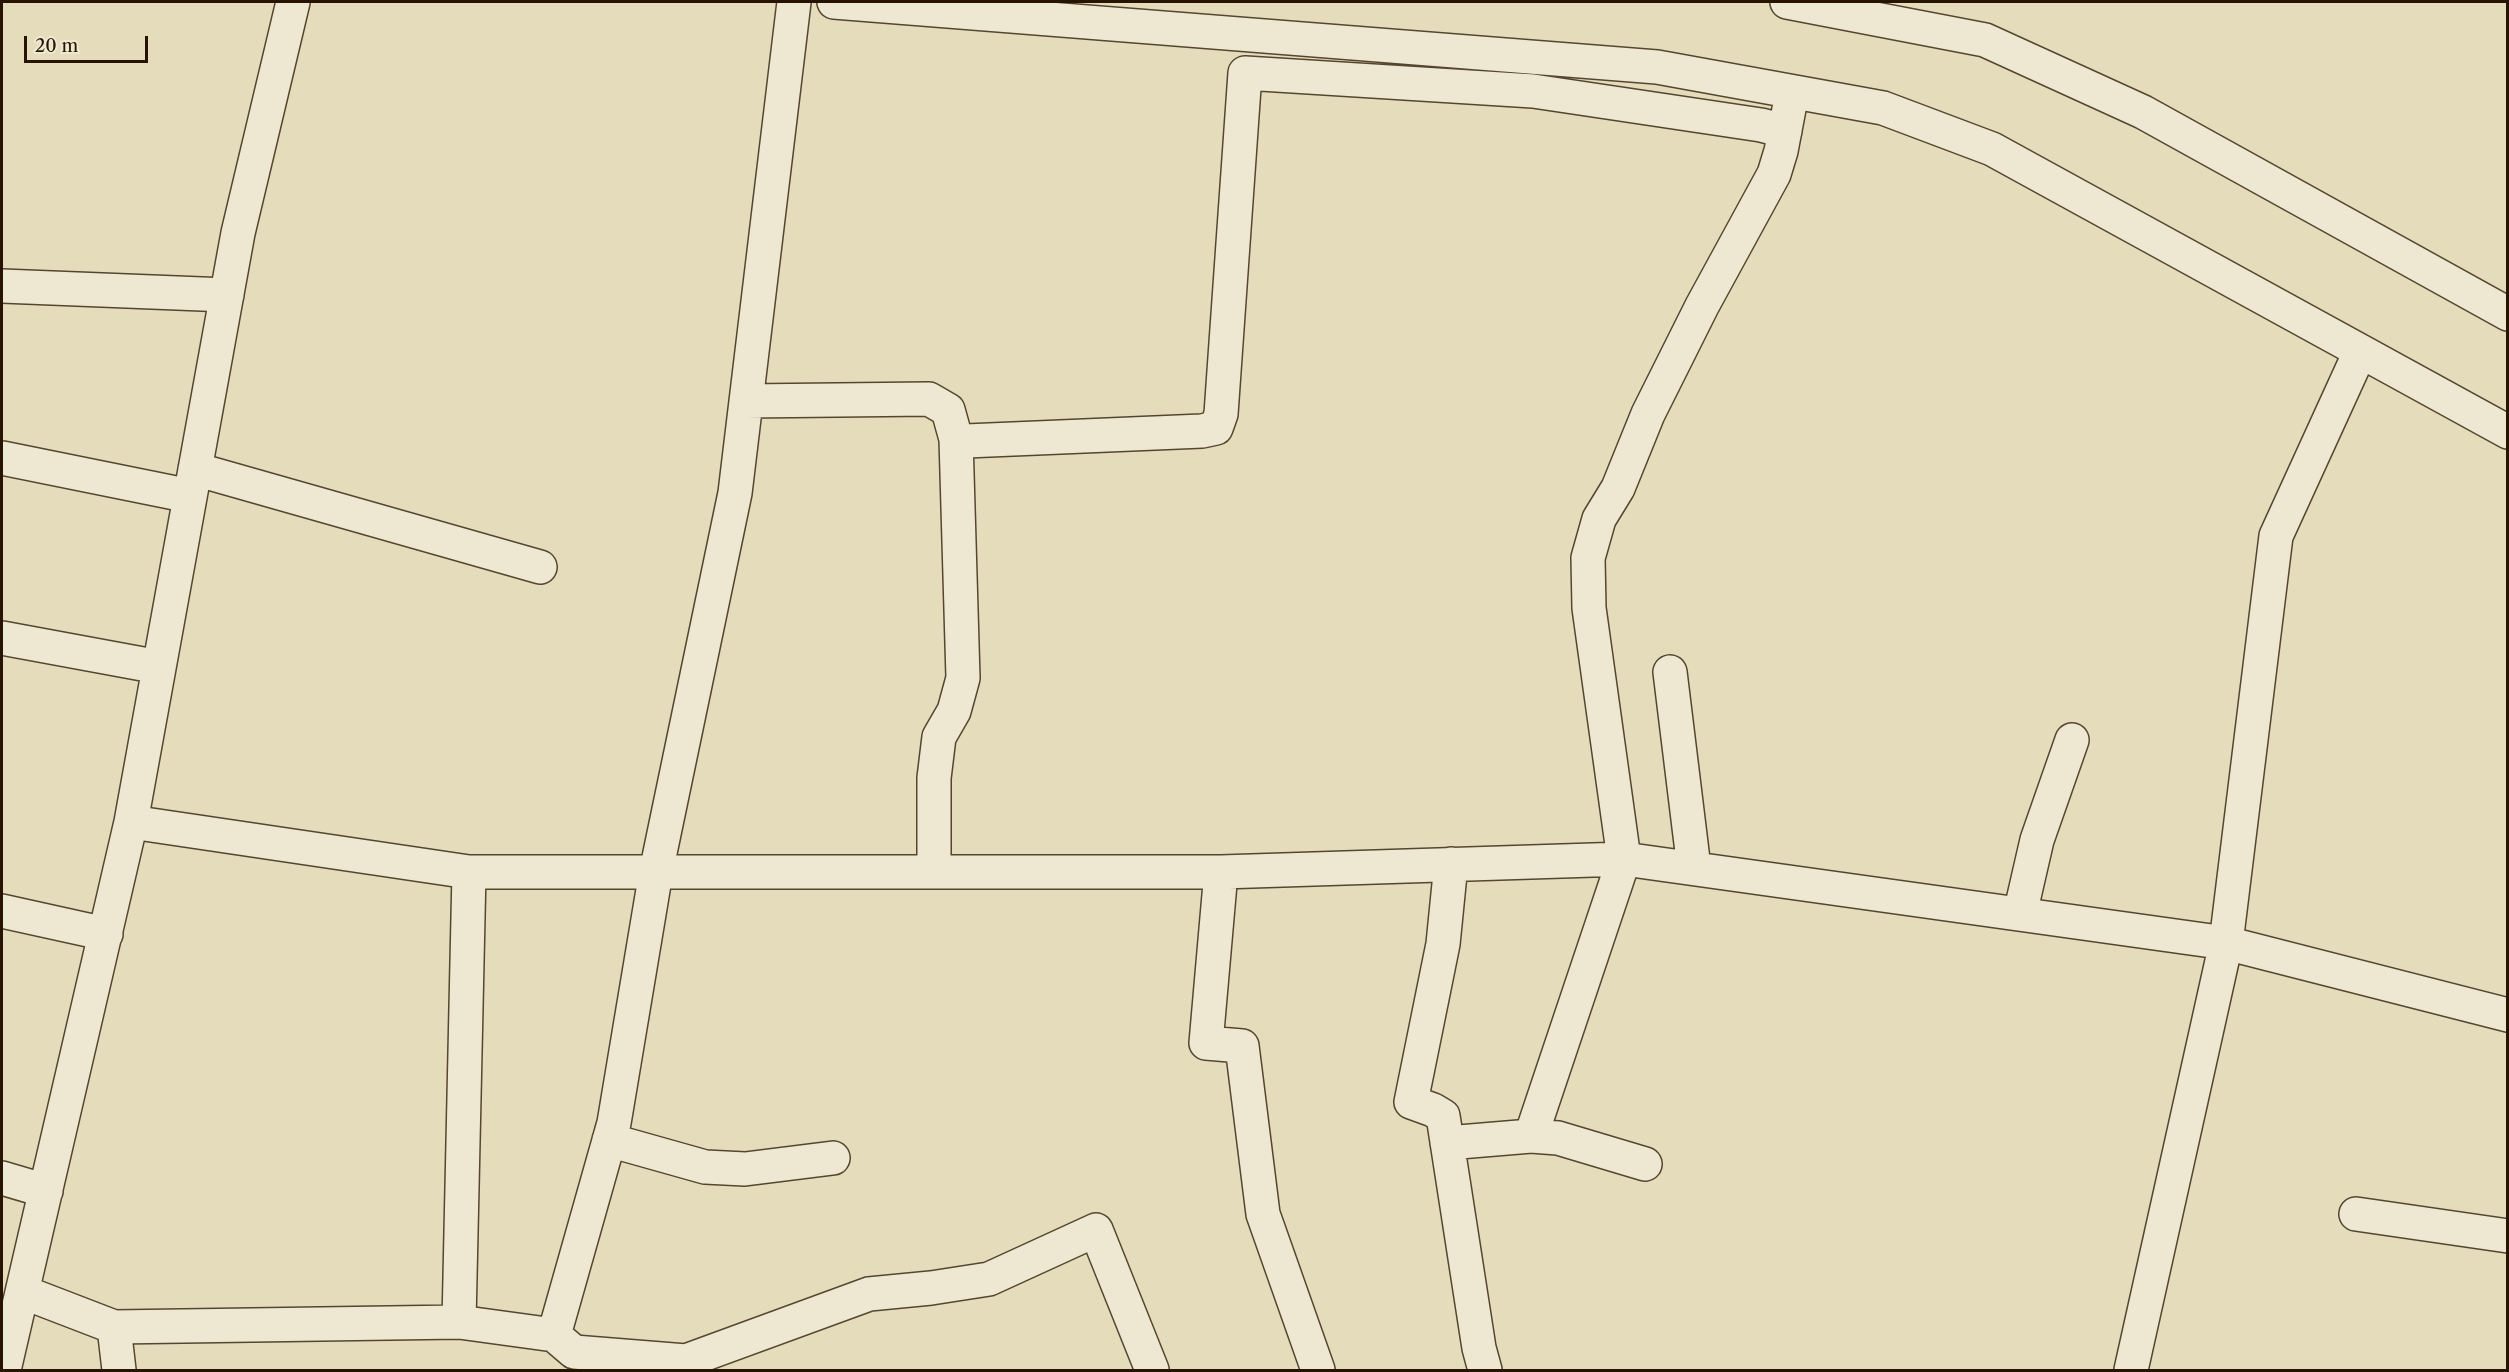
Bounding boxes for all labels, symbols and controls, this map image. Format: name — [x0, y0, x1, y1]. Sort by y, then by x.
scale bar — [27, 24, 152, 62]
text: 20 m — [35, 35, 78, 57]

